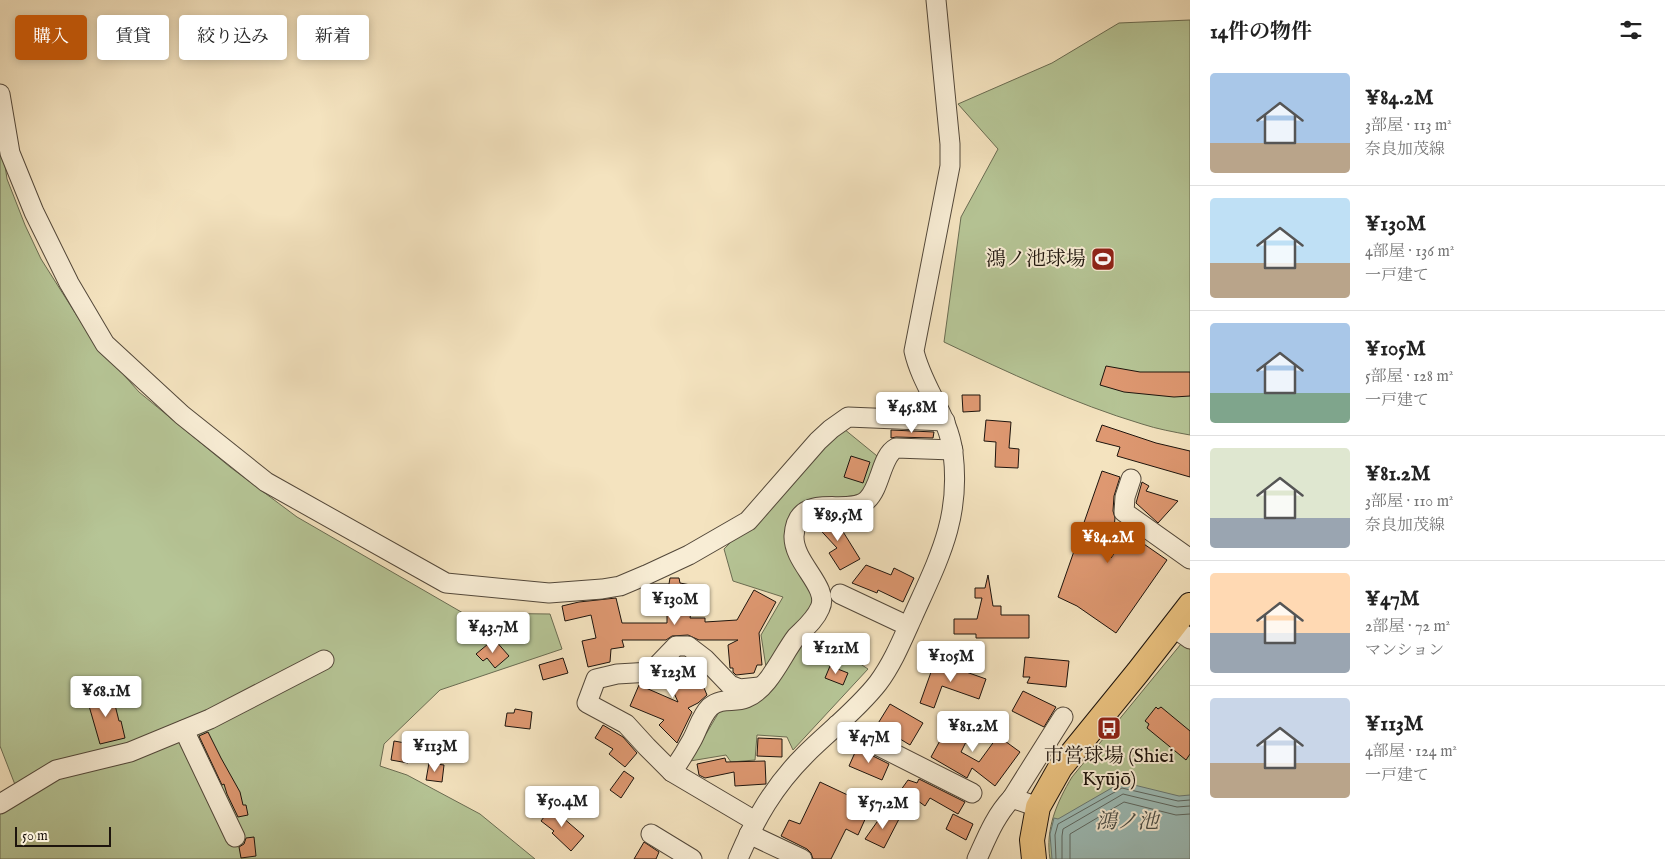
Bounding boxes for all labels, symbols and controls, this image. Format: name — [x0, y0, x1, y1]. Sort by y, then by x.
chip: 購入 — [15, 15, 87, 60]
chip: 賃貸 — [97, 15, 169, 60]
chip: 絞り込み — [179, 15, 287, 60]
chip: 新着 — [297, 15, 369, 60]
icon: filters — [1617, 16, 1645, 44]
text: 14件の物件 — [1210, 19, 1312, 46]
text: ¥84.2M — [1365, 85, 1433, 112]
icon: home — [1250, 93, 1310, 153]
text: 3部屋 · 113 m² — [1365, 116, 1452, 136]
text: 奈良加茂線 — [1365, 140, 1445, 160]
text: ¥130M — [1365, 211, 1426, 238]
icon: home — [1250, 218, 1310, 278]
text: 4部屋 · 136 m² — [1365, 242, 1454, 262]
sports icon: 鴻ノ池球場 — [1090, 246, 1116, 272]
place label: 鴻ノ池球場 — [986, 247, 1086, 272]
text: 一戸建て — [1365, 266, 1429, 286]
text: ¥105M — [1365, 336, 1426, 363]
icon: home — [1250, 343, 1310, 403]
text: 5部屋 · 128 m² — [1365, 367, 1453, 387]
text: 一戸建て — [1365, 391, 1429, 411]
pin: ¥45.8M — [871, 392, 953, 434]
text: ¥45.8M — [887, 398, 937, 418]
text: ¥81.2M — [1365, 461, 1430, 488]
icon: home — [1250, 468, 1310, 528]
text: 3部屋 · 110 m² — [1365, 492, 1454, 512]
pin: ¥89.5M — [797, 500, 879, 542]
text: ¥89.5M — [813, 506, 863, 526]
text: 奈良加茂線 — [1365, 516, 1445, 536]
pin: ¥84.2M — [1067, 522, 1149, 564]
text: ¥84.2M — [1082, 528, 1134, 548]
pin: ¥130M — [640, 584, 710, 626]
text: ¥47M — [1365, 586, 1420, 613]
text: ¥130M — [652, 590, 698, 610]
icon: home — [1250, 593, 1310, 653]
pin: ¥43.7M — [452, 612, 534, 654]
text: 2部屋 · 72 m² — [1365, 617, 1450, 637]
text: ¥43.7M — [468, 618, 518, 638]
pin: ¥121M — [801, 632, 871, 675]
text: ¥121M — [813, 639, 859, 659]
pin: ¥105M — [916, 640, 986, 683]
text: マンション — [1365, 641, 1444, 661]
text: ¥105M — [928, 647, 974, 667]
pin: ¥123M — [638, 656, 708, 699]
text: ¥123M — [650, 663, 696, 683]
pin: ¥68.1M — [65, 676, 147, 718]
text: ¥68.1M — [81, 682, 131, 702]
pin: ¥81.2M — [932, 710, 1014, 753]
text: ¥113M — [1365, 711, 1424, 738]
bus stop icon: 市営球場 (Shiei Kyūjō) — [1096, 715, 1122, 741]
text: ¥81.2M — [948, 717, 998, 737]
icon: home — [1250, 718, 1310, 778]
pin: ¥47M — [839, 722, 899, 764]
text: ¥47M — [848, 728, 890, 748]
pin: ¥113M — [400, 730, 470, 773]
text: ¥113M — [413, 737, 457, 757]
text: 4部屋 · 124 m² — [1365, 742, 1457, 762]
place label: 市営球場 (Shiei Kyūjō) — [1044, 744, 1174, 792]
text: 一戸建て — [1365, 766, 1429, 786]
pin: ¥50.4M — [521, 786, 603, 828]
pin: ¥57.2M — [842, 788, 924, 830]
text: ¥50.4M — [536, 792, 588, 812]
text: ¥57.2M — [858, 794, 908, 814]
water label: 鴻ノ池 — [1096, 809, 1160, 836]
scale bar — [15, 824, 111, 847]
text: 50 m — [22, 827, 48, 845]

